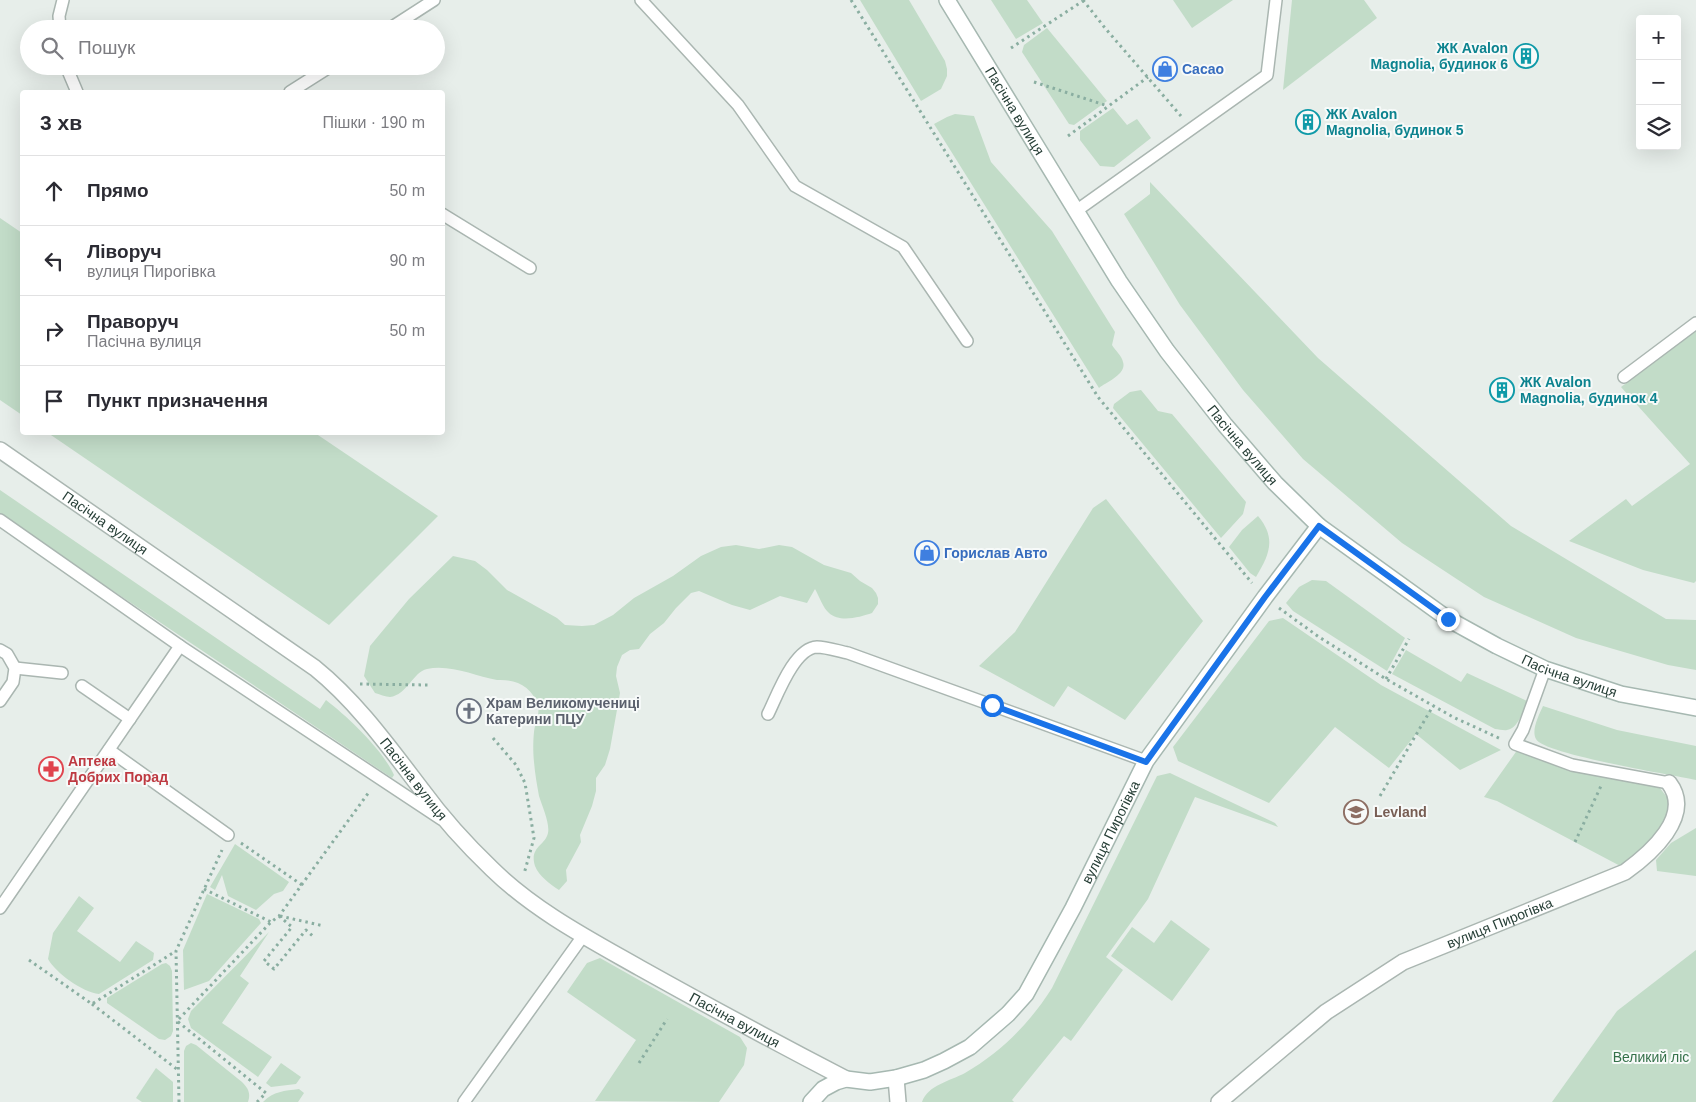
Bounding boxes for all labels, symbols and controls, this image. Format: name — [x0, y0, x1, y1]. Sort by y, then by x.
map controls — [1636, 15, 1681, 150]
button: + — [1636, 15, 1681, 60]
search box — [20, 20, 445, 75]
icon: search — [38, 34, 66, 62]
text: Пошук — [78, 37, 135, 58]
place label: ЖК Avalon Magnolia, будинок 6 — [1370, 40, 1508, 72]
building icon: ЖК Avalon Magnolia, будинок 6 — [1513, 43, 1539, 69]
shop icon: Cacao — [1152, 56, 1178, 82]
button: − — [1636, 60, 1681, 105]
place label: Cacao — [1182, 61, 1224, 77]
street label: Пасічна вулиця — [982, 64, 1048, 158]
button: layers — [1636, 105, 1681, 150]
place label: ЖК Avalon Magnolia, будинок 5 — [1325, 106, 1464, 138]
building icon: ЖК Avalon Magnolia, будинок 5 — [1295, 109, 1321, 135]
text: 3 хв — [40, 111, 82, 134]
text: Пішки · 190 m — [322, 114, 425, 131]
icon: ahead — [40, 177, 68, 205]
text: Прямо — [87, 180, 149, 201]
text: 50 m — [389, 182, 425, 199]
text: Ліворуч — [87, 241, 162, 262]
icon: left — [40, 247, 68, 275]
text: 90 m — [389, 252, 425, 269]
text: вулиця Пирогівка — [87, 263, 216, 280]
text: Праворуч — [87, 311, 179, 332]
icon: right — [40, 317, 68, 345]
text: 50 m — [389, 322, 425, 339]
text: Пасічна вулиця — [87, 333, 201, 350]
place label: ЖК Avalon Magnolia, будинок 4 — [1519, 374, 1658, 406]
building icon: ЖК Avalon Magnolia, будинок 4 — [1489, 377, 1515, 403]
icon: arrive — [40, 387, 68, 415]
text: Пункт призначення — [87, 390, 268, 411]
street label: Пасічна вулиця — [1204, 402, 1281, 488]
street label: Пасічна вулиця — [60, 488, 151, 558]
shop icon: Горислав Авто — [914, 540, 940, 566]
place label: Горислав Авто — [944, 545, 1048, 561]
route end — [1437, 608, 1460, 631]
street label: Пасічна вулиця — [1519, 651, 1619, 700]
route start — [981, 694, 1004, 717]
place label: Храм Великомучениці Катерини ПЦУ — [486, 695, 640, 727]
church icon: Храм Великомучениці Катерини ПЦУ — [456, 698, 482, 724]
street label: Пасічна вулиця — [377, 734, 451, 824]
place label: Аптека Добрих Порад — [68, 753, 168, 785]
pharmacy icon: Аптека Добрих Порад — [38, 756, 64, 782]
street label: вулиця Пирогівка — [1078, 778, 1143, 886]
school or university icon: Levland — [1343, 799, 1369, 825]
place label: Levland — [1374, 804, 1427, 820]
street label: вулиця Пирогівка — [1444, 894, 1555, 951]
street label: Пасічна вулиця — [687, 989, 783, 1051]
park label: Великий ліс — [1613, 1049, 1689, 1065]

